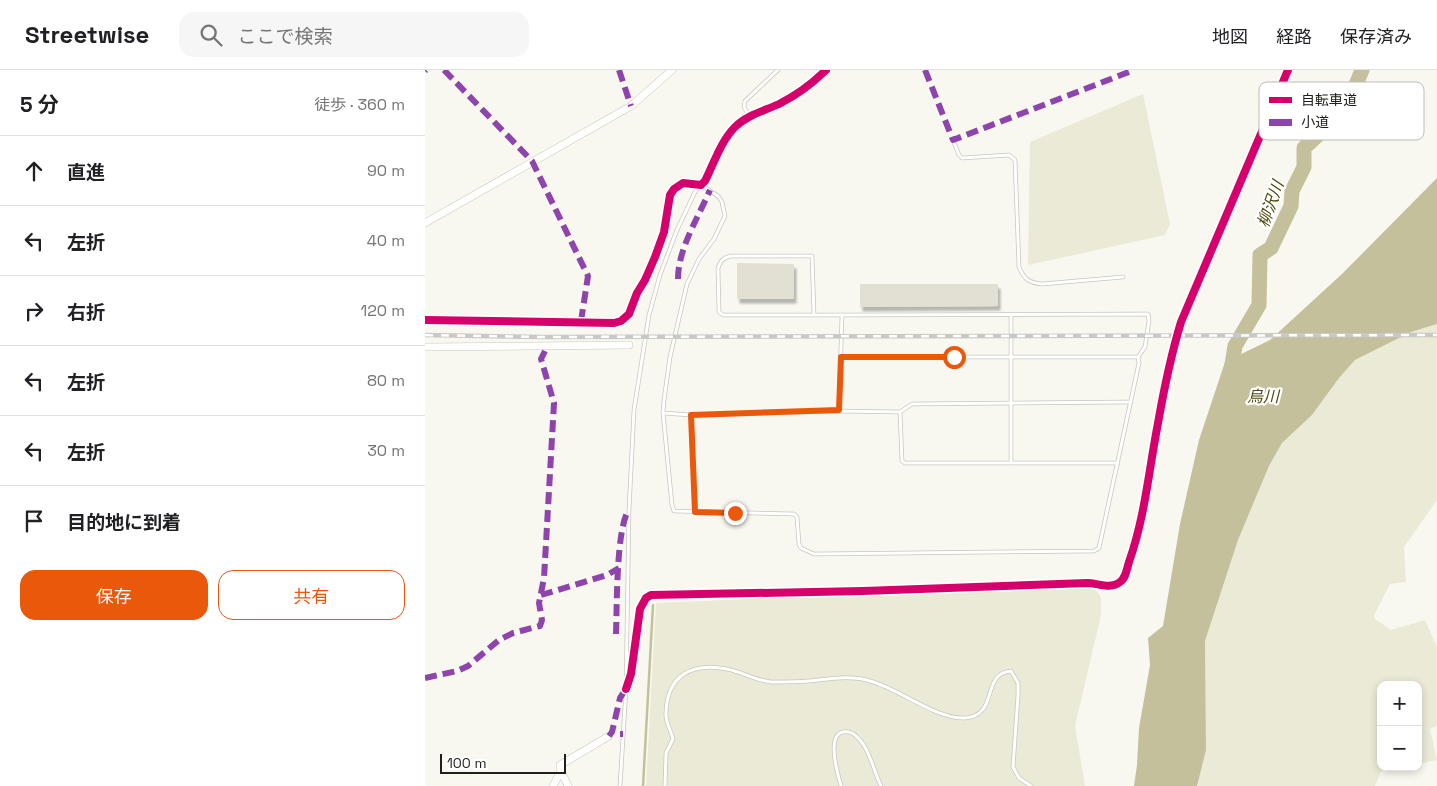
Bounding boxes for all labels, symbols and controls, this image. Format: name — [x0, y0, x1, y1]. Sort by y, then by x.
search box — [179, 12, 529, 57]
text: Streetwise — [25, 19, 149, 50]
icon: search — [197, 21, 225, 49]
text: ここで検索 — [237, 24, 332, 49]
text: 地図 — [1212, 25, 1248, 48]
text: 経路 — [1276, 25, 1312, 48]
text: 保存済み — [1340, 25, 1412, 48]
legend — [1259, 82, 1424, 140]
text: 5 分 — [20, 91, 59, 118]
text: 自転車道 — [1301, 91, 1357, 109]
text: 徒歩 · 360 m — [314, 94, 405, 115]
text: 小道 — [1301, 113, 1329, 131]
icon: ahead — [20, 157, 48, 185]
text: 直進 — [67, 160, 105, 185]
text: 90 m — [367, 160, 405, 181]
water label: 柳沢川 — [1252, 176, 1289, 230]
icon: left — [20, 227, 48, 255]
text: 左折 — [67, 230, 105, 255]
text: 40 m — [367, 230, 405, 251]
icon: right — [20, 297, 48, 325]
text: 右折 — [67, 300, 105, 325]
text: 120 m — [361, 300, 405, 321]
route start — [943, 346, 966, 369]
icon: left — [20, 367, 48, 395]
text: 左折 — [67, 370, 105, 395]
text: 80 m — [367, 370, 405, 391]
water label: 烏川 — [1247, 386, 1281, 407]
icon: left — [20, 437, 48, 465]
text: 左折 — [67, 440, 105, 465]
text: 30 m — [367, 440, 405, 461]
route end — [724, 502, 747, 525]
icon: arrive — [20, 507, 48, 535]
text: 目的地に到着 — [67, 510, 181, 535]
button: 保存 — [20, 570, 208, 620]
button: 共有 — [218, 570, 405, 620]
map controls — [1377, 681, 1422, 771]
button: + — [1377, 681, 1422, 726]
button: − — [1377, 726, 1422, 771]
scale bar — [440, 751, 566, 774]
text: 100 m — [447, 754, 486, 772]

